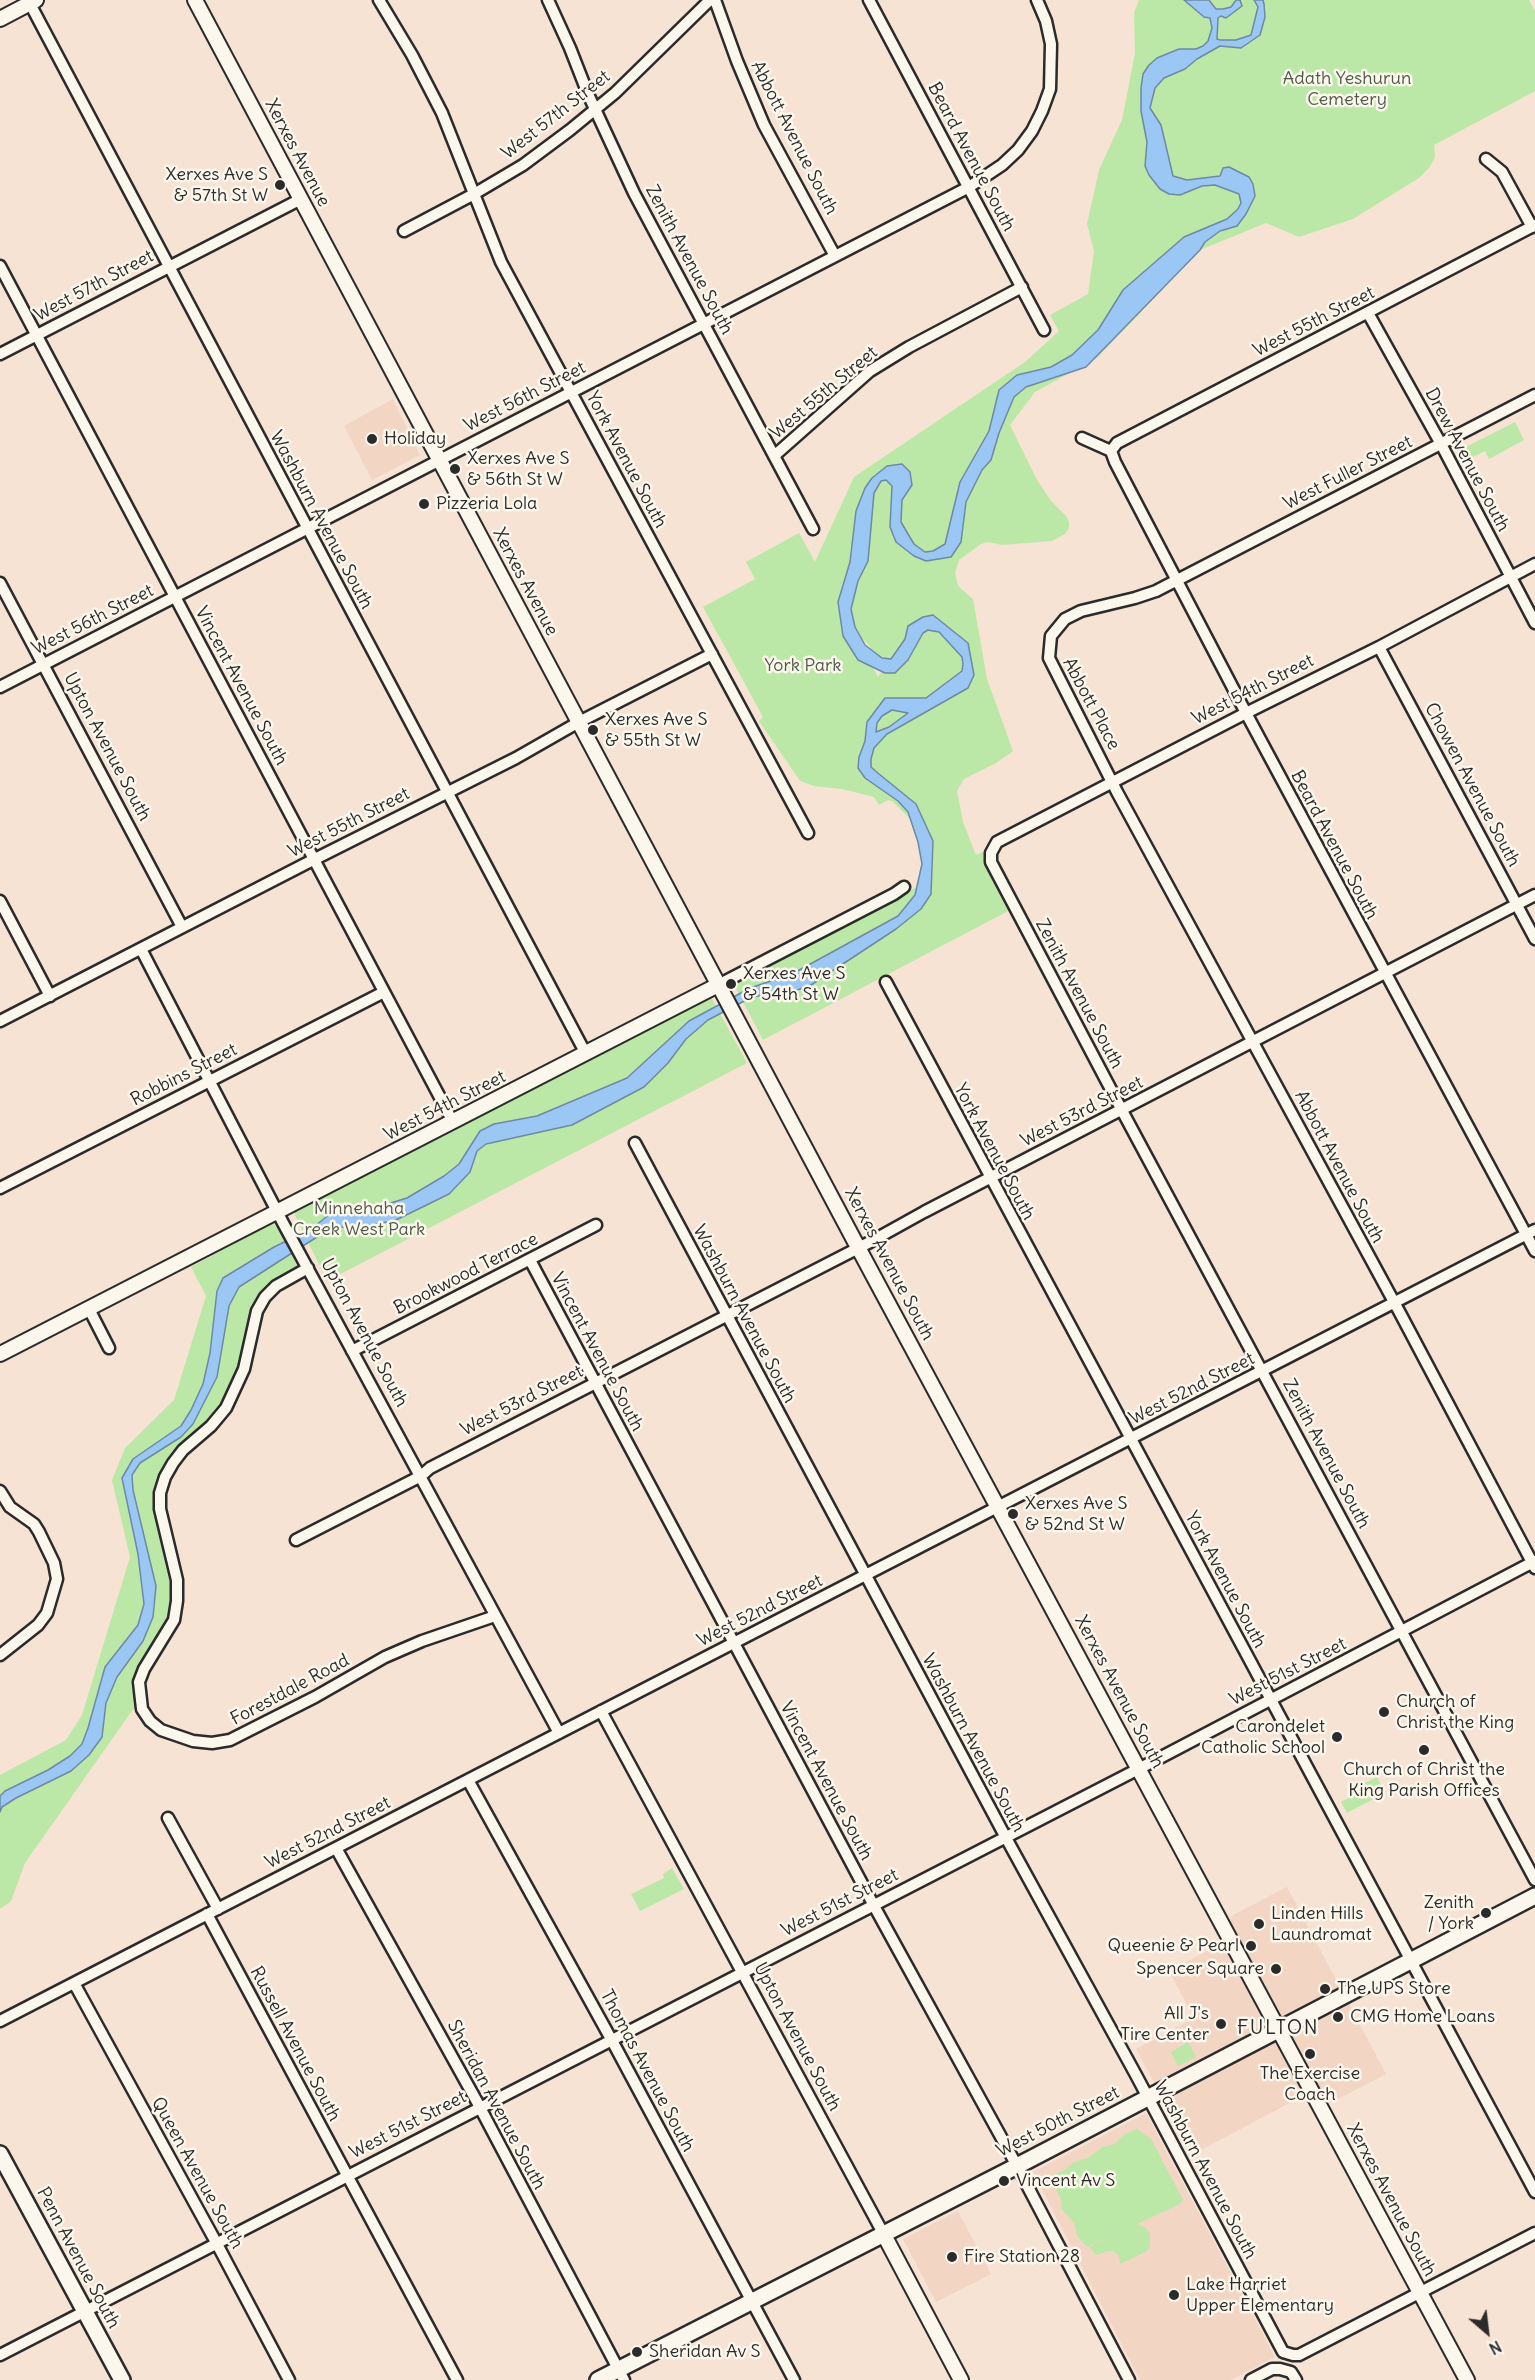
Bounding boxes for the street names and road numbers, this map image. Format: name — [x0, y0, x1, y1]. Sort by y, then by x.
street label: Abbott Avenue South — [746, 58, 842, 218]
street label: West 57th Street — [497, 66, 615, 164]
street label: Beard Avenue South — [923, 79, 1019, 235]
street label: Xerxes Avenue — [260, 96, 334, 210]
street label: Zenith Avenue South — [640, 182, 738, 338]
street label: West 57th Street — [31, 246, 157, 326]
street label: West 55th Street — [1250, 282, 1378, 362]
street label: West 55th Street — [766, 342, 882, 444]
street label: West 56th Street — [461, 357, 589, 437]
street label: Drew Avenue South — [1420, 385, 1514, 535]
street label: York Avenue South — [581, 388, 671, 532]
street label: Washburn Avenue South — [265, 427, 377, 613]
street label: West Fuller Street — [1280, 431, 1416, 515]
street label: Xerxes Avenue — [488, 525, 562, 639]
street label: West 56th Street — [29, 580, 157, 660]
street label: Vincent Avenue South — [190, 603, 292, 769]
street label: West 54th Street — [1189, 650, 1317, 730]
street label: Abbott Place — [1058, 654, 1124, 754]
street label: Upton Avenue South — [59, 669, 155, 825]
street label: Chowen Avenue South — [1420, 699, 1524, 871]
street label: Beard Avenue South — [1286, 767, 1382, 923]
street label: West 55th Street — [285, 783, 413, 863]
street label: Zenith Avenue South — [1030, 916, 1128, 1072]
street label: Robbins Street — [127, 1039, 241, 1111]
street label: West 54th Street — [381, 1066, 509, 1146]
street label: West 53rd Street — [1017, 1072, 1147, 1152]
street label: York Avenue South — [949, 1080, 1039, 1224]
street label: Abbott Avenue South — [1290, 1087, 1388, 1247]
street label: Xerxes Avenue South — [840, 1184, 938, 1344]
street label: Washburn Avenue South — [688, 1221, 800, 1407]
street label: Brookwood Terrace — [390, 1228, 542, 1320]
street label: Upton Avenue South — [316, 1255, 412, 1411]
street label: Vincent Avenue South — [546, 1269, 648, 1435]
street label: West 52nd Street — [1126, 1348, 1258, 1430]
street label: West 53rd Street — [457, 1361, 587, 1441]
street label: Zenith Avenue South — [1277, 1376, 1375, 1532]
street label: York Avenue South — [1180, 1508, 1270, 1652]
street label: West 52nd Street — [694, 1570, 826, 1652]
street label: Xerxes Avenue South — [1070, 1612, 1168, 1772]
street label: West 51st Street — [1226, 1633, 1350, 1711]
street label: Forestdale Road — [227, 1650, 353, 1730]
street label: Washburn Avenue South — [917, 1650, 1029, 1836]
street label: Vincent Avenue South — [775, 1698, 877, 1864]
street label: West 52nd Street — [262, 1792, 394, 1874]
street label: West 51st Street — [778, 1864, 902, 1942]
street label: Upton Avenue South — [749, 1959, 845, 2115]
street label: Russell Avenue South — [245, 1963, 345, 2125]
street label: Thomas Avenue South — [595, 1986, 699, 2156]
street label: Sheridan Avenue South — [442, 2017, 550, 2193]
street label: Washburn Avenue South — [1149, 2077, 1261, 2263]
street label: West 50th Street — [993, 2082, 1123, 2162]
street label: West 51st Street — [346, 2086, 470, 2164]
street label: Queen Avenue South — [146, 2094, 248, 2252]
street label: Xerxes Avenue South — [1342, 2120, 1440, 2280]
street label: Penn Avenue South — [32, 2184, 124, 2332]

